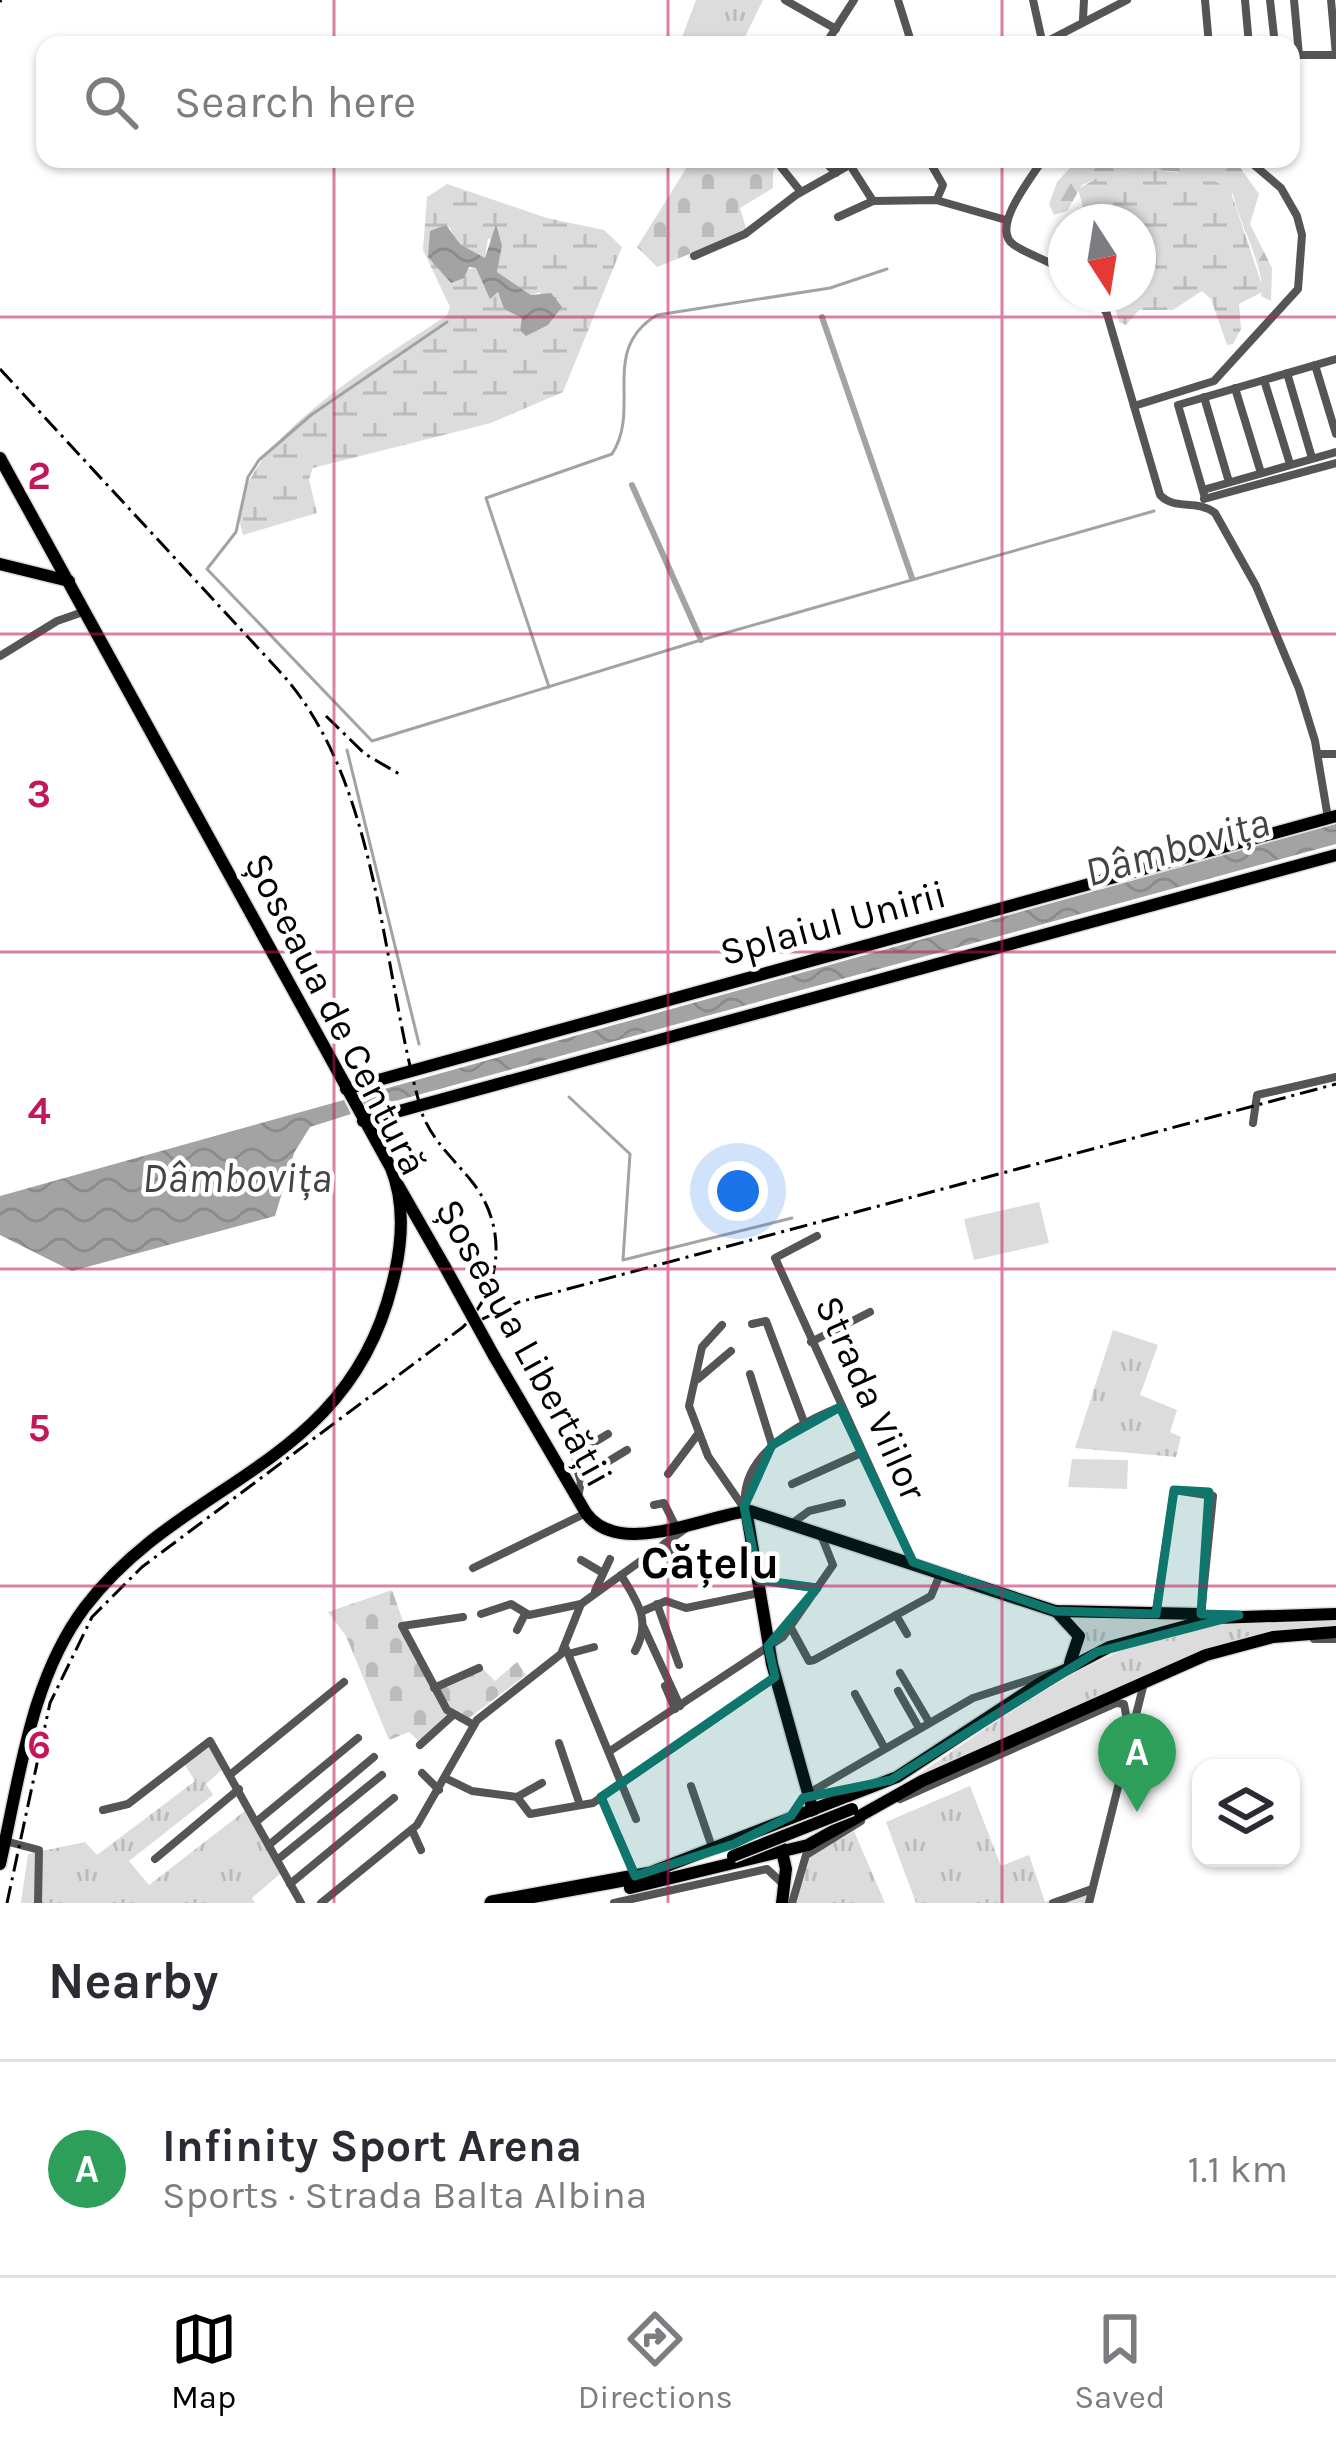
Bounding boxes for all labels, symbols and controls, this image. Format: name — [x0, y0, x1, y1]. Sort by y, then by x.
search box — [36, 36, 1300, 168]
icon: search — [78, 69, 144, 135]
text: Search here — [174, 76, 416, 128]
north arrow — [1048, 204, 1156, 312]
text: 2 — [27, 453, 51, 499]
text: 3 — [27, 771, 51, 817]
water label: Dâmbovița — [1079, 797, 1275, 897]
street label: Șoseaua de Centură — [235, 845, 437, 1183]
street label: Splaiul Unirii — [715, 871, 951, 975]
text: 4 — [27, 1088, 51, 1134]
water label: Dâmbovița — [142, 1153, 332, 1203]
your location — [708, 1161, 768, 1221]
street label: Șoseaua Libertății — [426, 1191, 622, 1495]
street label: Strada Viilor — [805, 1289, 937, 1508]
text: 5 — [28, 1405, 50, 1451]
district label: Cățelu — [641, 1537, 779, 1589]
pin: A — [1098, 1713, 1176, 1812]
text: 6 — [27, 1722, 51, 1768]
map controls — [1192, 1759, 1300, 1867]
button: layers — [1192, 1759, 1300, 1867]
text: Nearby — [48, 1951, 218, 2011]
text: Infinity Sport Arena — [162, 2120, 582, 2172]
text: A — [75, 2146, 99, 2192]
text: 1.1 km — [1188, 2146, 1288, 2192]
text: Sports · Strada Balta Albina — [162, 2172, 647, 2218]
tab: Map — [171, 2306, 237, 2416]
tab: Directions — [578, 2306, 733, 2416]
tab: Saved — [1074, 2306, 1165, 2416]

